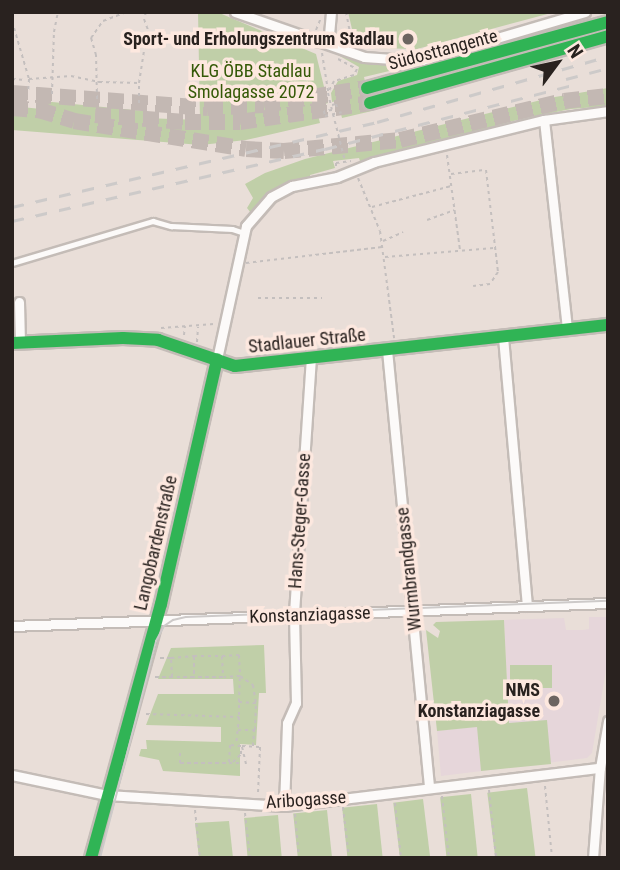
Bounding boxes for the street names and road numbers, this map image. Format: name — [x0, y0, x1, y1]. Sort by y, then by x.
street label: Südosttangente — [386, 25, 500, 75]
street label: Stadlauer Straße — [247, 324, 367, 358]
street label: Hans-Steger-Gasse — [284, 453, 316, 589]
street label: Langobardenstraße — [130, 473, 182, 613]
street label: Wurmbrandgasse — [392, 506, 426, 632]
street label: Konstanziagasse — [249, 602, 371, 628]
street label: Aribogasse — [265, 786, 347, 814]

